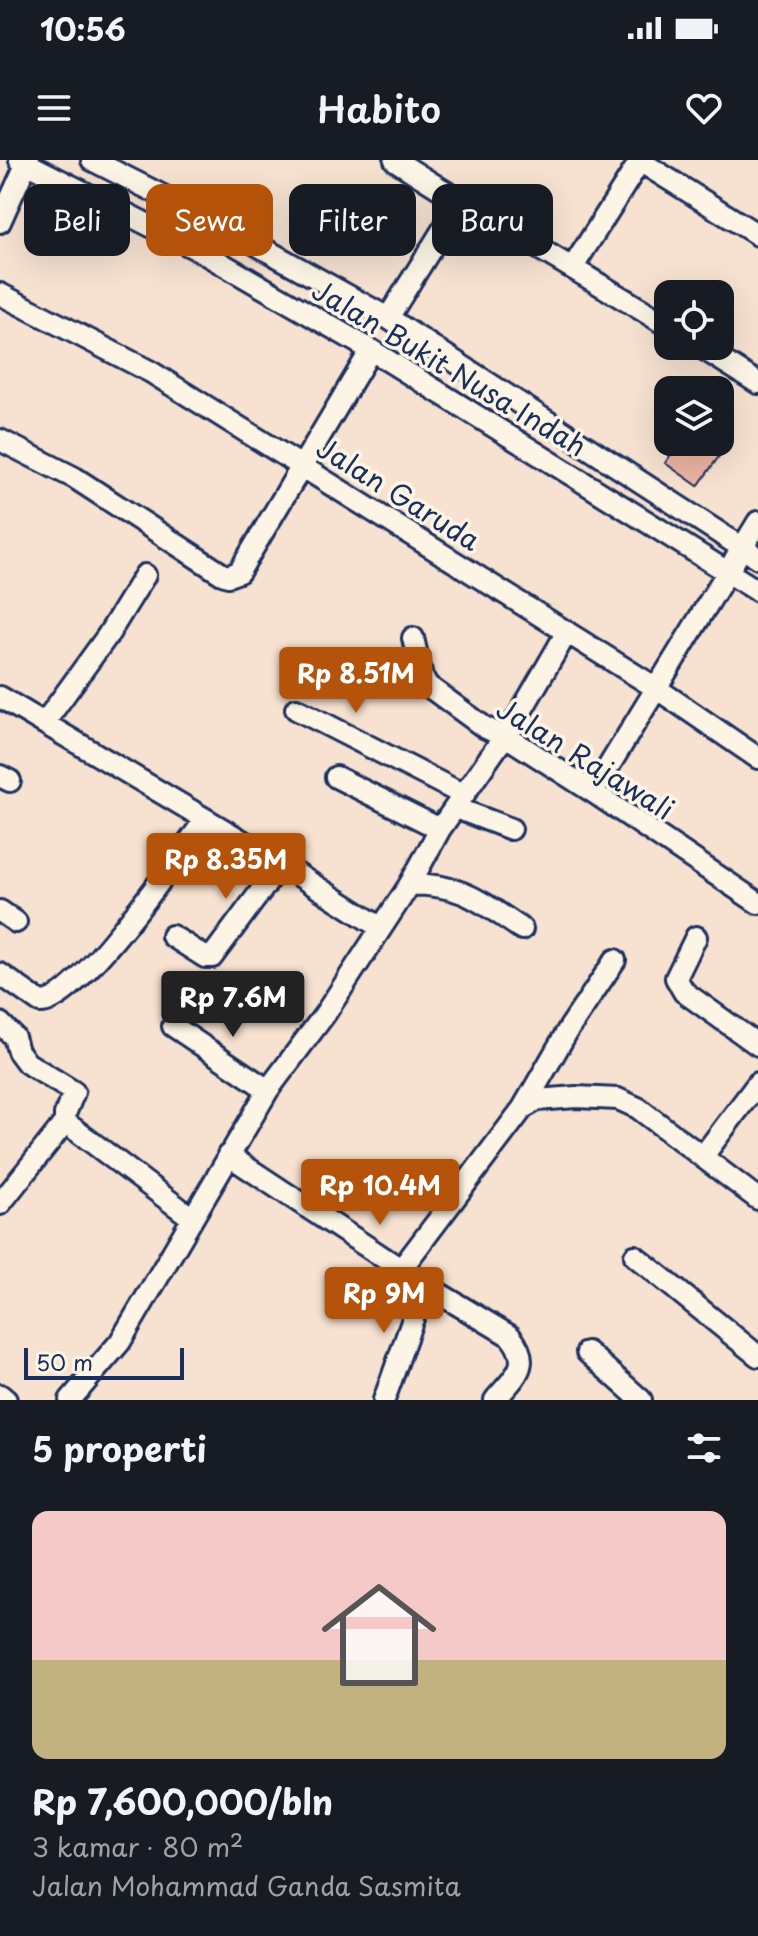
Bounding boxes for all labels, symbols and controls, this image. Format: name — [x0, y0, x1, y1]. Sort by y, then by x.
text: 10:56 — [40, 6, 126, 51]
text: Habito — [317, 81, 441, 135]
icon: menu — [32, 86, 76, 130]
icon: heart — [682, 86, 726, 130]
chip: Beli — [24, 184, 130, 256]
chip: Sewa — [146, 184, 273, 256]
chip: Filter — [289, 184, 416, 256]
chip: Baru — [432, 184, 553, 256]
street label: Jalan Bukit Nusa Indah — [304, 268, 596, 466]
map controls — [654, 280, 734, 456]
button: locate — [654, 280, 734, 360]
button: layers — [654, 376, 734, 456]
street label: Jalan Garuda — [309, 425, 490, 561]
pin: Rp 8.51M — [273, 647, 439, 715]
text: Rp 8.51M — [297, 653, 415, 692]
street label: Jalan Rajawali — [489, 686, 683, 830]
pin: Rp 8.35M — [143, 833, 309, 901]
text: Rp 8.35M — [165, 839, 287, 878]
pin: Rp 7.6M — [159, 971, 307, 1039]
text: Rp 7.6M — [179, 977, 287, 1016]
pin: Rp 10.4M — [297, 1159, 463, 1227]
text: Rp 10.4M — [319, 1165, 441, 1204]
pin: Rp 9M — [328, 1267, 440, 1335]
text: Rp 9M — [343, 1273, 425, 1312]
scale bar — [24, 1344, 184, 1380]
text: 50 m — [36, 1345, 93, 1378]
text: 5 properti — [32, 1422, 206, 1474]
icon: filters — [682, 1426, 726, 1470]
icon: home — [307, 1563, 451, 1707]
text: Rp 7,600,000/bln — [32, 1775, 333, 1827]
text: 3 kamar · 80 m² — [32, 1827, 243, 1866]
text: Jalan Mohammad Ganda Sasmita — [32, 1866, 461, 1905]

